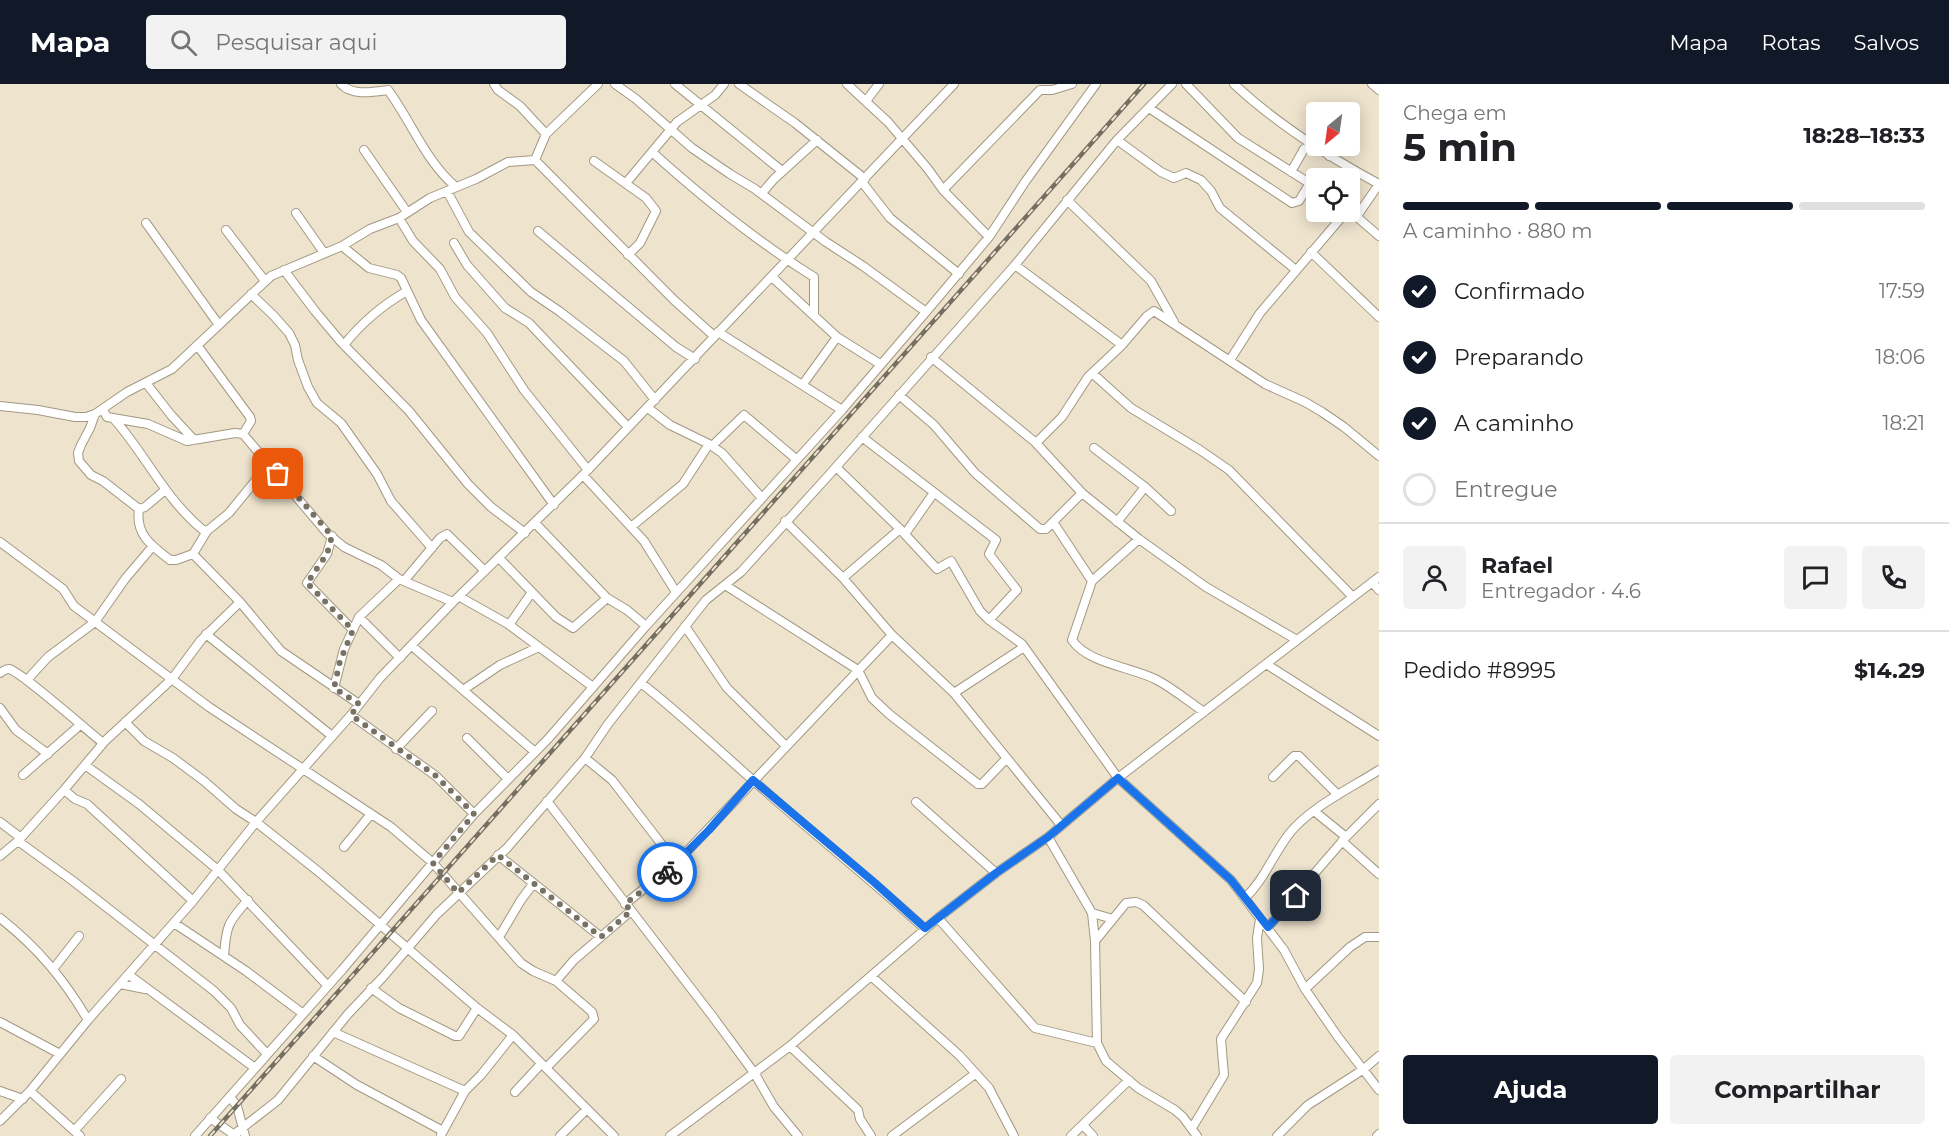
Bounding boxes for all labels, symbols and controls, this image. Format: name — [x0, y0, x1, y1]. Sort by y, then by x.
search box — [146, 15, 566, 69]
text: Mapa — [30, 25, 110, 59]
icon: search — [167, 26, 200, 59]
text: Pesquisar aqui — [215, 29, 377, 56]
text: Mapa — [1669, 30, 1728, 55]
text: Rotas — [1761, 30, 1821, 55]
text: Salvos — [1854, 30, 1919, 55]
text: Chega em — [1403, 101, 1507, 125]
north arrow — [1306, 102, 1360, 156]
map controls — [1306, 102, 1360, 222]
text: 18:28–18:33 — [1803, 122, 1925, 149]
text: 5 min — [1403, 123, 1517, 171]
button: locate — [1306, 168, 1360, 222]
text: A caminho · 880 m — [1403, 219, 1593, 243]
icon: check — [1403, 275, 1436, 308]
text: Confirmado — [1454, 278, 1585, 305]
text: 17:59 — [1879, 279, 1925, 303]
icon: check — [1403, 341, 1436, 374]
text: Preparando — [1454, 344, 1583, 371]
text: 18:06 — [1875, 345, 1925, 369]
icon: check — [1403, 407, 1436, 440]
text: A caminho — [1454, 410, 1574, 437]
text: 18:21 — [1882, 411, 1925, 435]
pin — [252, 448, 303, 499]
icon: bag — [261, 457, 294, 490]
text: Entregue — [1454, 476, 1558, 503]
button: person — [1403, 546, 1466, 609]
button: chat — [1784, 546, 1847, 609]
button: phone — [1862, 546, 1925, 609]
text: Rafael — [1481, 552, 1553, 579]
text: Entregador · 4.6 — [1481, 579, 1641, 603]
text: Pedido #8995 — [1403, 657, 1556, 684]
text: $14.29 — [1854, 657, 1925, 684]
courier — [637, 842, 697, 902]
icon: bike — [651, 856, 684, 889]
pin — [1270, 870, 1321, 921]
icon: home — [1279, 879, 1312, 912]
button: Ajuda — [1403, 1055, 1658, 1124]
button: Compartilhar — [1670, 1055, 1925, 1124]

